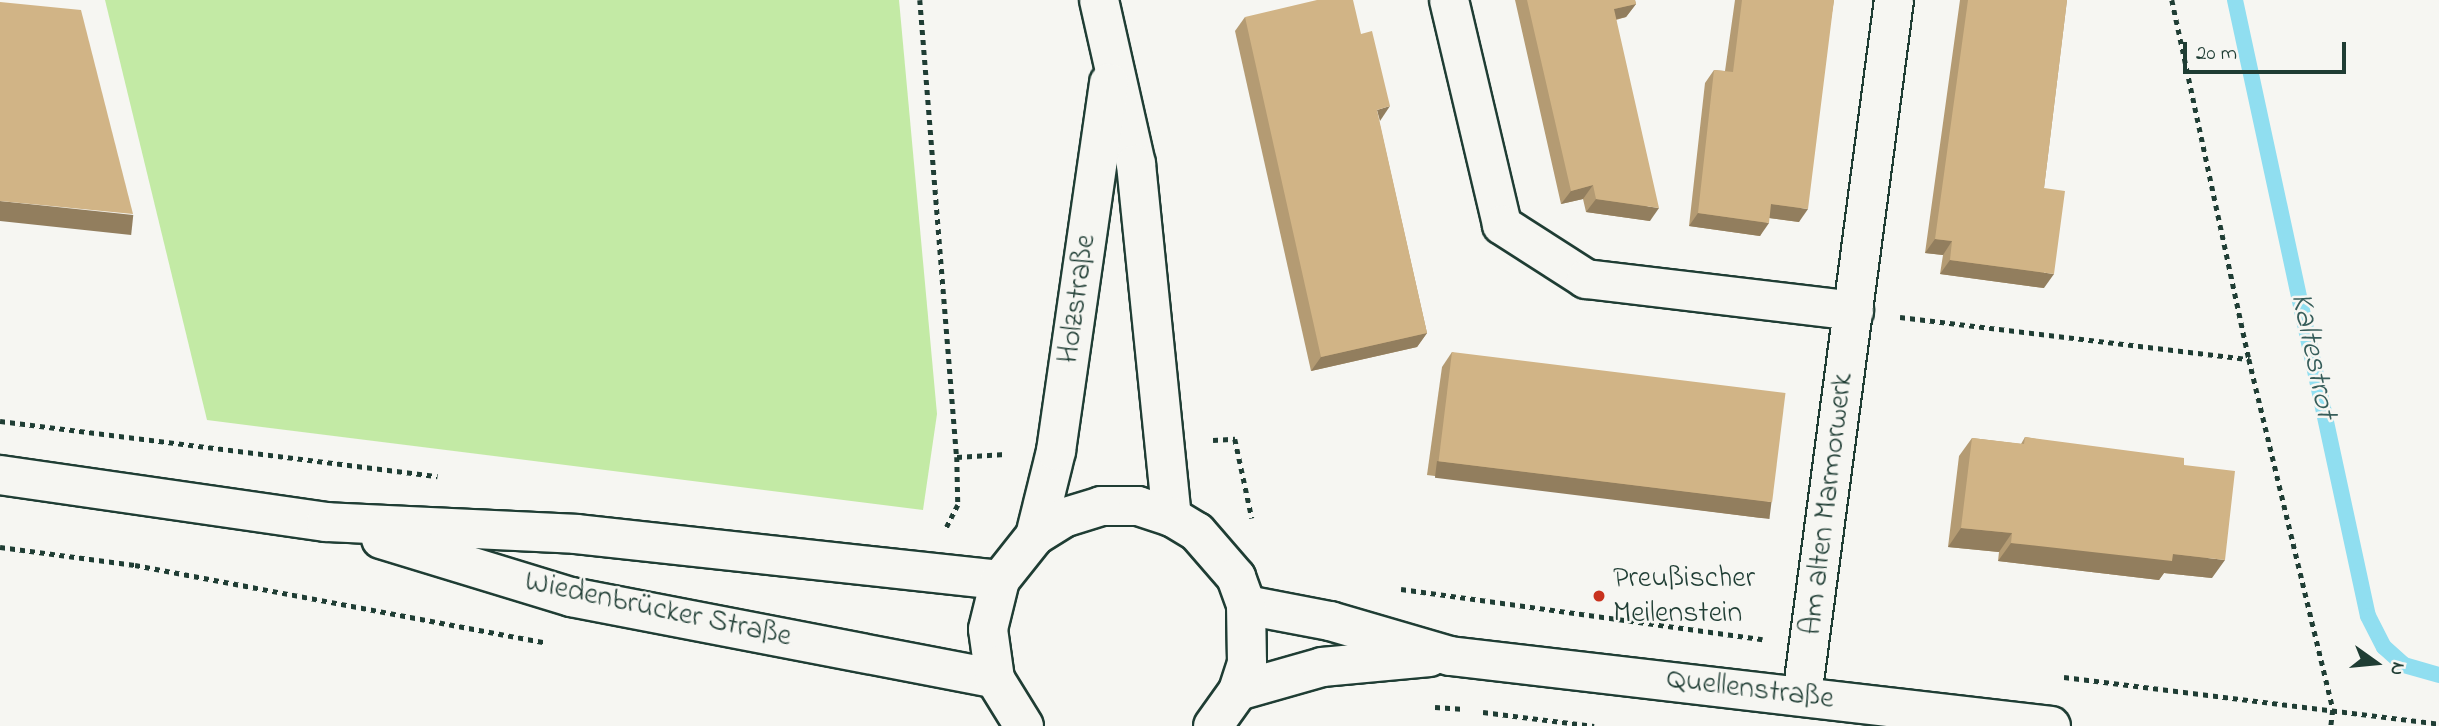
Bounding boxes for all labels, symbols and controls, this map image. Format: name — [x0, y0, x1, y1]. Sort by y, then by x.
scale bar — [2187, 28, 2350, 72]
text: 20 m — [2196, 39, 2237, 69]
street label: Holzstraße — [1051, 232, 1105, 366]
water label: Kaltestrot — [2280, 290, 2344, 422]
street label: Am alten Marmorwerk — [1794, 371, 1862, 637]
place label: Preußischer Meilenstein — [1613, 561, 1755, 632]
street label: Wiedenbrücker Straße — [521, 564, 795, 656]
marker: Preußischer Meilenstein — [1591, 588, 1607, 604]
north arrow — [2341, 628, 2411, 698]
text: N — [2382, 659, 2411, 678]
street label: Quellenstraße — [1664, 662, 1836, 718]

